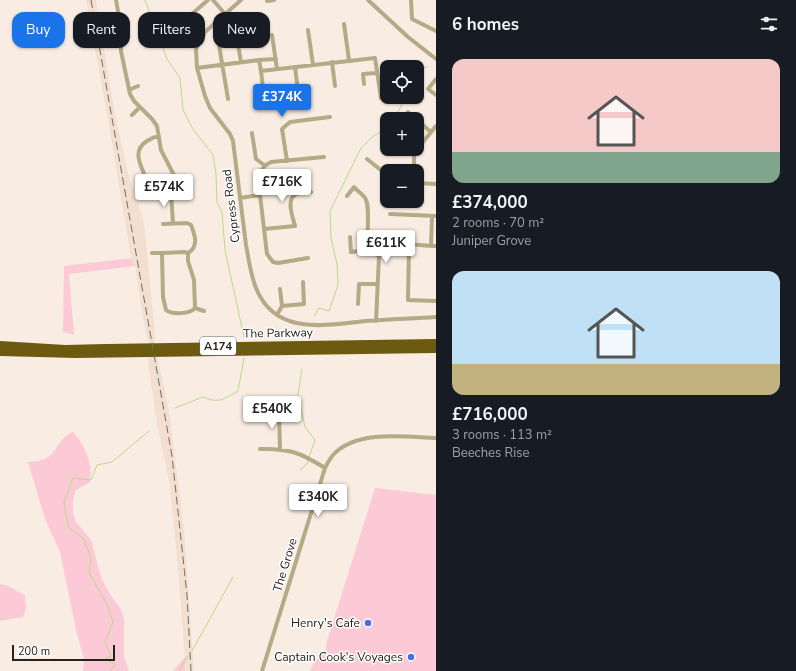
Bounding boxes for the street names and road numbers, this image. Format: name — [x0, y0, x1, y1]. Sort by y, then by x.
street label: Cypress Road — [219, 168, 243, 244]
street label: The Parkway — [243, 324, 314, 342]
road number: A174 — [200, 337, 236, 355]
street label: The Grove — [269, 536, 301, 594]

